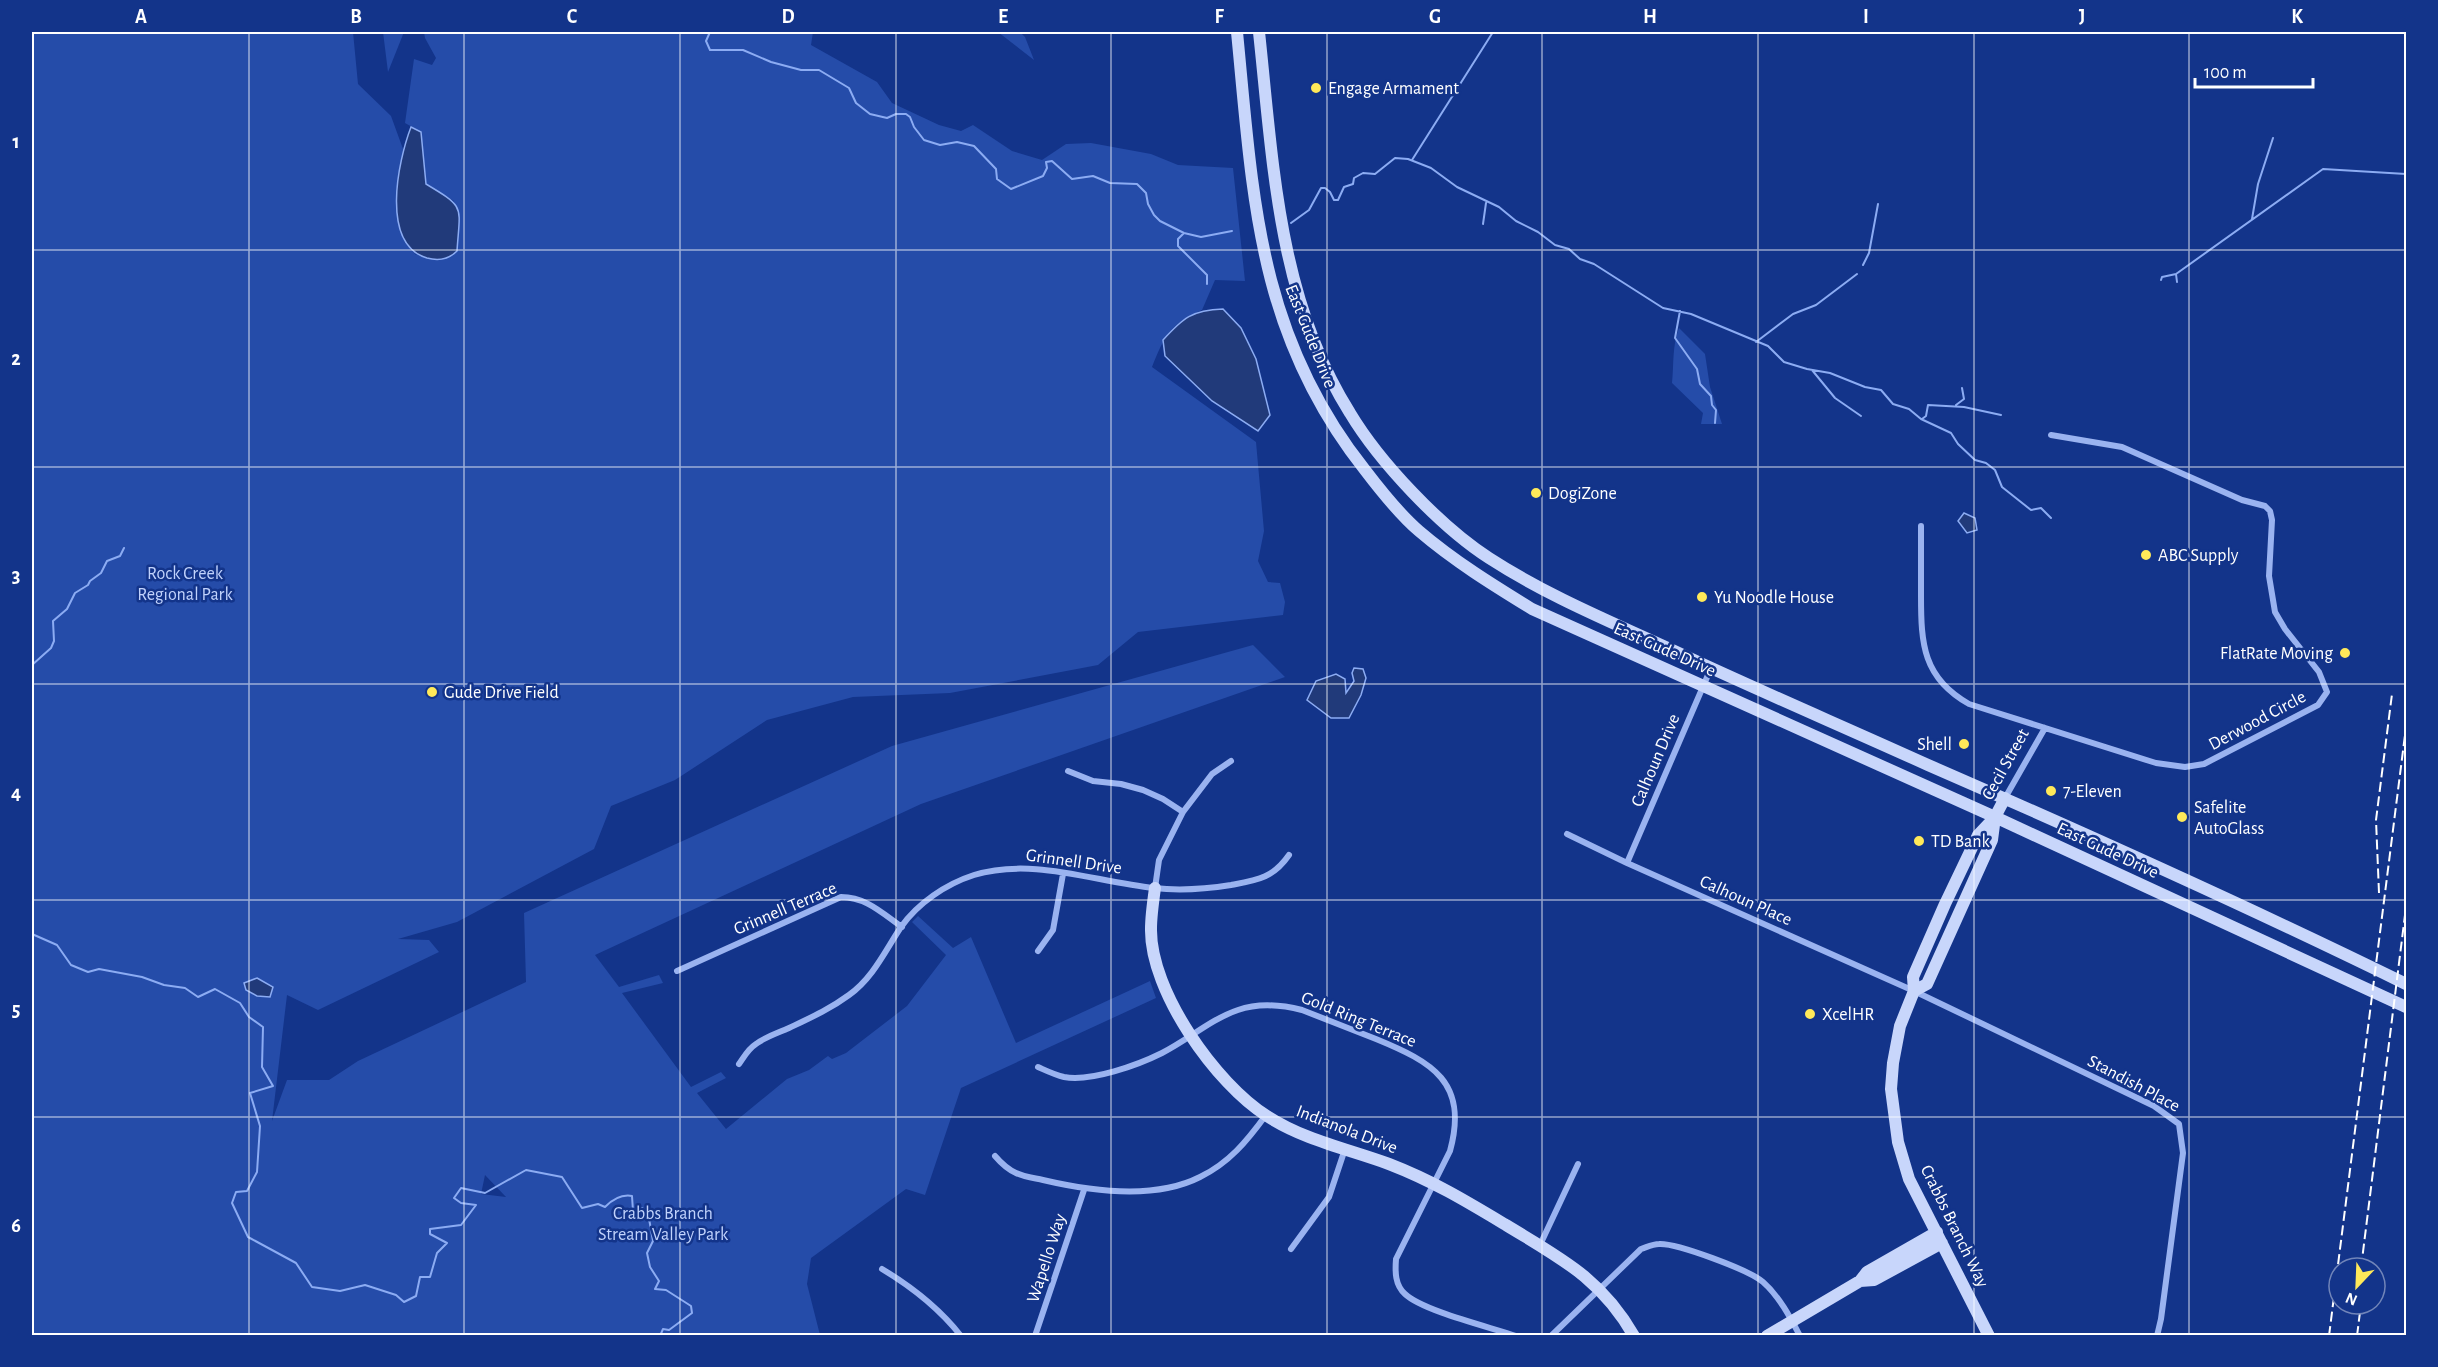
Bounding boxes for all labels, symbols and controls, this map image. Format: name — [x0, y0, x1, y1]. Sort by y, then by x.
text: A — [135, 7, 147, 27]
text: B — [350, 7, 362, 27]
text: C — [567, 7, 578, 27]
text: D — [781, 7, 795, 27]
text: E — [998, 7, 1008, 27]
text: F — [1214, 7, 1224, 27]
text: G — [1429, 7, 1441, 27]
text: H — [1643, 7, 1657, 27]
text: I — [1863, 7, 1869, 27]
text: J — [2079, 7, 2085, 27]
text: K — [2291, 7, 2303, 27]
scale bar — [2195, 51, 2314, 89]
text: 100 m — [2204, 64, 2247, 82]
place label: Engage Armament — [1328, 80, 1459, 98]
marker: Engage Armament — [1309, 81, 1323, 95]
text: 1 — [12, 132, 20, 152]
street label: East Gude Drive — [1281, 282, 1339, 391]
text: 2 — [11, 349, 21, 369]
place label: DogiZone — [1548, 485, 1617, 503]
marker: DogiZone — [1529, 486, 1543, 500]
place label: ABC Supply — [2158, 547, 2239, 565]
marker: ABC Supply — [2139, 548, 2153, 562]
park label: Rock Creek Regional Park — [137, 565, 233, 604]
text: 3 — [12, 566, 20, 586]
place label: Yu Noodle House — [1714, 589, 1834, 607]
marker: Yu Noodle House — [1695, 590, 1709, 604]
street label: East Gude Drive — [1611, 619, 1718, 680]
place label: FlatRate Moving — [2220, 645, 2333, 663]
marker: FlatRate Moving — [2338, 646, 2352, 660]
place label: Gude Drive Field — [444, 684, 559, 702]
marker: Gude Drive Field — [425, 685, 439, 699]
street label: Derwood Circle — [2206, 688, 2309, 754]
street label: Calhoun Drive — [1628, 711, 1684, 809]
street label: Cecil Street — [1979, 726, 2033, 803]
place label: Shell — [1917, 736, 1952, 754]
marker: Shell — [1957, 737, 1971, 751]
text: 4 — [11, 783, 21, 803]
place label: 7-Eleven — [2063, 783, 2122, 801]
marker: 7-Eleven — [2044, 784, 2058, 798]
place label: Safelite AutoGlass — [2194, 799, 2264, 838]
marker: Safelite AutoGlass — [2175, 810, 2189, 824]
street label: East Gude Drive — [2054, 820, 2161, 882]
place label: TD Bank — [1931, 833, 1991, 851]
marker: TD Bank — [1912, 834, 1926, 848]
street label: Grinnell Drive — [1025, 846, 1123, 878]
street label: Calhoun Place — [1697, 873, 1794, 929]
street label: Grinnell Terrace — [731, 879, 840, 939]
street label: Gold Ring Terrace — [1299, 989, 1419, 1051]
text: 5 — [12, 1000, 20, 1020]
place label: XcelHR — [1822, 1006, 1874, 1024]
marker: XcelHR — [1803, 1007, 1817, 1021]
street label: Standish Place — [2084, 1052, 2183, 1116]
street label: Indianola Drive — [1293, 1102, 1400, 1158]
street label: Crabbs Branch Way — [1917, 1162, 1992, 1291]
park label: Crabbs Branch Stream Valley Park — [598, 1205, 729, 1244]
street label: Wapello Way — [1024, 1211, 1070, 1305]
text: 6 — [11, 1216, 21, 1236]
north arrow — [2327, 1256, 2387, 1316]
text: N — [2343, 1289, 2360, 1308]

